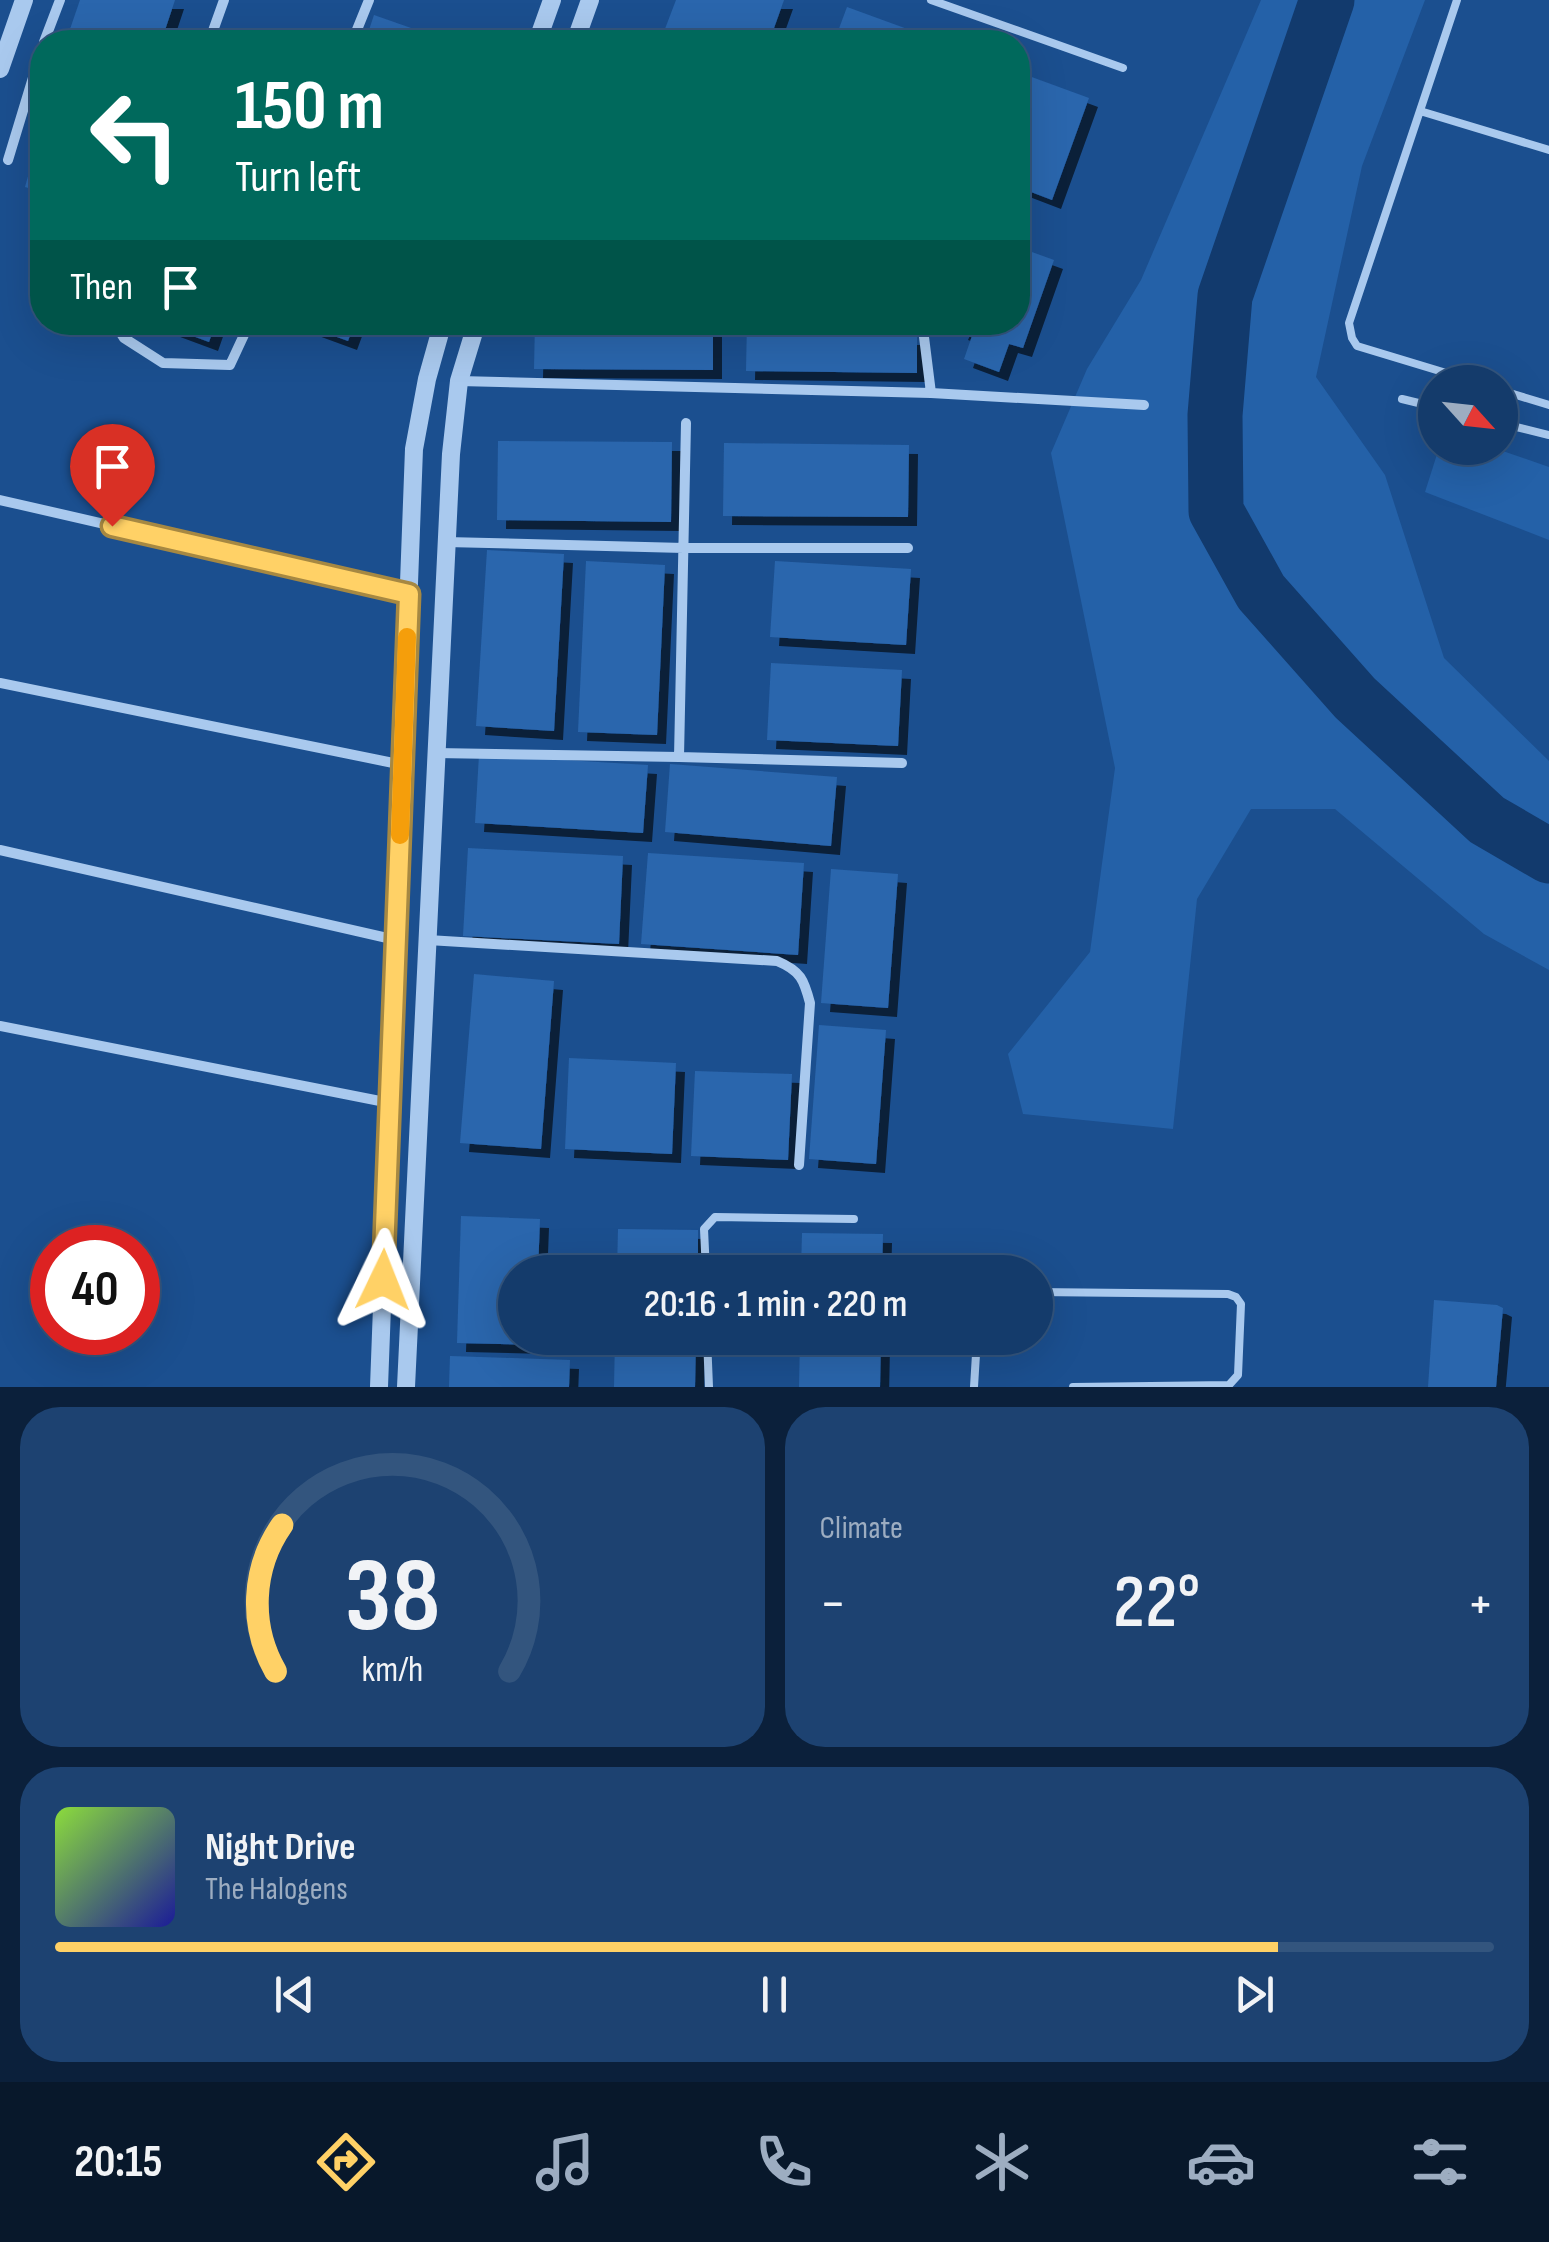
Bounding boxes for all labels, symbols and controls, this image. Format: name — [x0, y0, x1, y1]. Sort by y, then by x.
text: 150 m — [235, 65, 384, 149]
icon: left — [70, 70, 200, 200]
text: Turn left — [235, 150, 361, 205]
icon: arrive — [153, 260, 208, 315]
text: Then — [70, 265, 133, 310]
north arrow — [1418, 365, 1518, 465]
map controls — [1418, 365, 1518, 465]
pin — [70, 424, 155, 527]
icon: arrive — [85, 439, 140, 494]
speed limit sign: 40 — [30, 1225, 160, 1355]
position arrow — [331, 1228, 435, 1332]
text: 20:16 · 1 min · 220 m — [644, 1282, 907, 1327]
text: Climate — [820, 1509, 903, 1548]
text: 38 — [344, 1535, 440, 1660]
text: 22° — [1113, 1558, 1200, 1649]
text: − — [820, 1571, 846, 1638]
text: + — [1467, 1571, 1494, 1638]
text: km/h — [361, 1649, 423, 1692]
text: Night Drive — [205, 1825, 356, 1870]
text: The Halogens — [205, 1870, 348, 1909]
icon: previous — [267, 1967, 322, 2022]
icon: pause — [747, 1967, 802, 2022]
icon: next — [1227, 1967, 1282, 2022]
icon: directions — [311, 2127, 381, 2197]
icon: music — [530, 2127, 600, 2197]
icon: phone — [749, 2127, 819, 2197]
icon: climate — [967, 2127, 1037, 2197]
icon: car — [1186, 2127, 1256, 2197]
icon: filters — [1405, 2127, 1475, 2197]
text: 20:15 — [74, 2135, 162, 2190]

